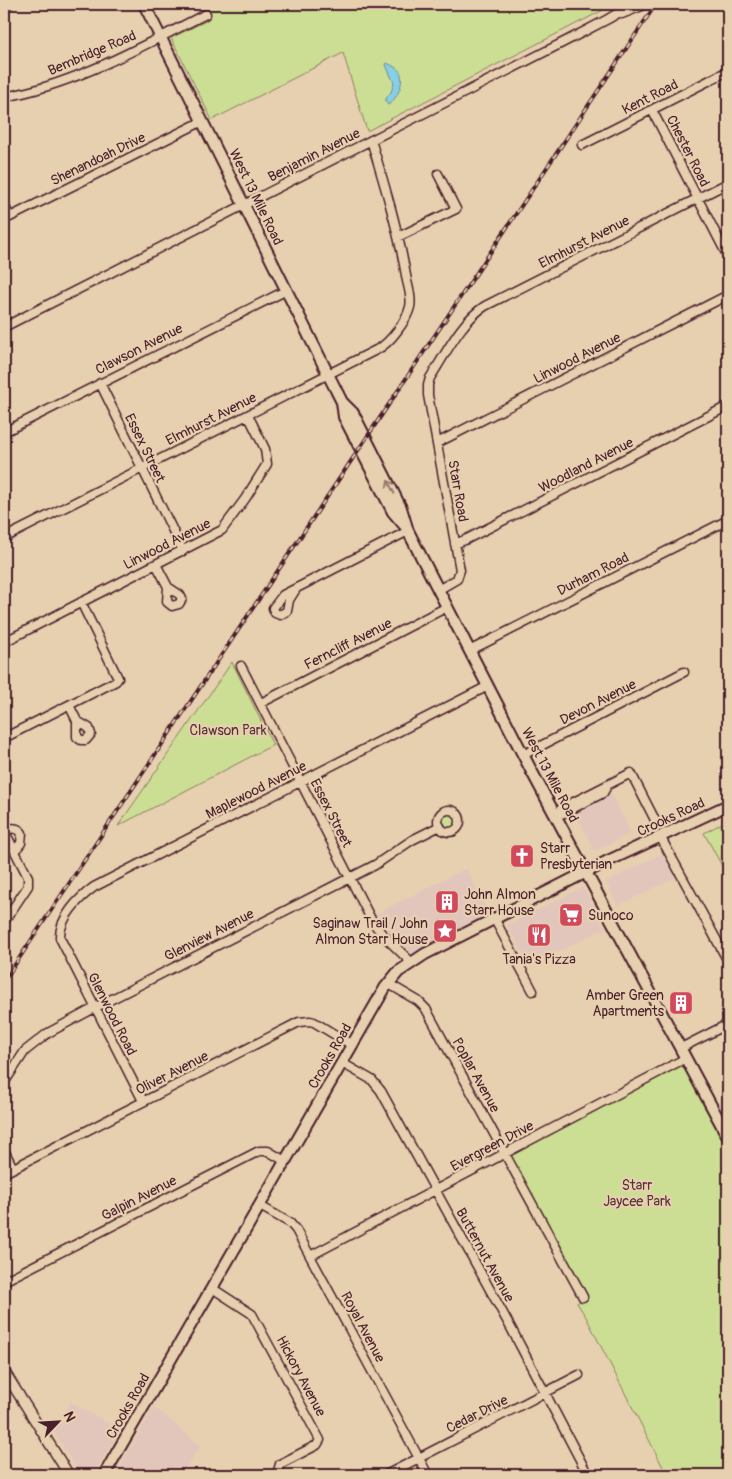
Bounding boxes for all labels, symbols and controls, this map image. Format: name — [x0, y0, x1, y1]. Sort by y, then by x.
street label: Bembridge Road — [45, 27, 139, 79]
street label: Kent Road — [619, 76, 681, 118]
street label: Chester Road — [663, 112, 713, 190]
street label: Benjamin Avenue — [265, 124, 363, 185]
street label: Shenandoah Drive — [48, 129, 148, 189]
street label: West 13 Mile Road — [225, 146, 287, 248]
street label: Elmhurst Avenue — [536, 212, 632, 272]
street label: Clawson Avenue — [93, 320, 186, 378]
street label: Linwood Avenue — [531, 329, 624, 387]
street label: Elmhurst Avenue — [163, 389, 259, 449]
street label: Essex Street — [121, 411, 169, 486]
street label: Woodland Avenue — [536, 434, 636, 496]
street label: Starr Road — [444, 459, 472, 523]
one-way arrow — [386, 480, 395, 495]
street label: Linwood Avenue — [121, 515, 214, 573]
street label: Durham Road — [554, 549, 632, 599]
street label: Ferncliff Avenue — [301, 615, 395, 673]
street label: Devon Avenue — [557, 675, 639, 728]
park label: Clawson Park — [189, 722, 267, 739]
street label: West 13 Mile Road — [518, 725, 582, 825]
street label: Maplewood Avenue — [203, 757, 309, 823]
street label: Essex Street — [306, 776, 356, 850]
street label: Crooks Road — [635, 794, 708, 840]
place label: Starr Presbyterian — [540, 840, 612, 873]
church icon: Starr Presbyterian — [509, 843, 535, 869]
place label: John Almon Starr House — [464, 886, 536, 919]
building icon: John Almon Starr House — [434, 889, 460, 915]
supermarket icon: Sunoco — [558, 902, 584, 928]
street label: Glenview Avenue — [161, 905, 257, 965]
place label: Sunoco — [588, 907, 634, 924]
place label: Saginaw Trail / John Almon Starr House — [313, 915, 428, 948]
place icon: Saginaw Trail / John Almon Starr House — [432, 918, 458, 944]
restaurant icon: Tania's Pizza — [526, 922, 552, 948]
place label: Tania's Pizza — [502, 951, 576, 968]
street label: Glenwood Road — [84, 970, 140, 1058]
place label: Amber Green Apartments — [586, 987, 665, 1020]
building icon: Amber Green Apartments — [668, 990, 694, 1016]
street label: Crooks Road — [305, 1020, 356, 1092]
street label: Poplar Avenue — [448, 1035, 504, 1115]
street label: Oliver Avenue — [133, 1047, 211, 1099]
street label: Evergreen Drive — [448, 1117, 537, 1175]
street label: Galpin Avenue — [99, 1172, 180, 1224]
park label: Starr Jaycee Park — [603, 1177, 671, 1210]
street label: Butternut Avenue — [452, 1205, 518, 1305]
street label: Royal Avenue — [337, 1289, 389, 1365]
street label: Hickory Avenue — [273, 1333, 329, 1419]
street label: Crooks Road — [103, 1370, 154, 1442]
street label: Cedar Drive — [443, 1391, 511, 1437]
north arrow — [32, 1396, 82, 1446]
text: N — [60, 1409, 79, 1425]

